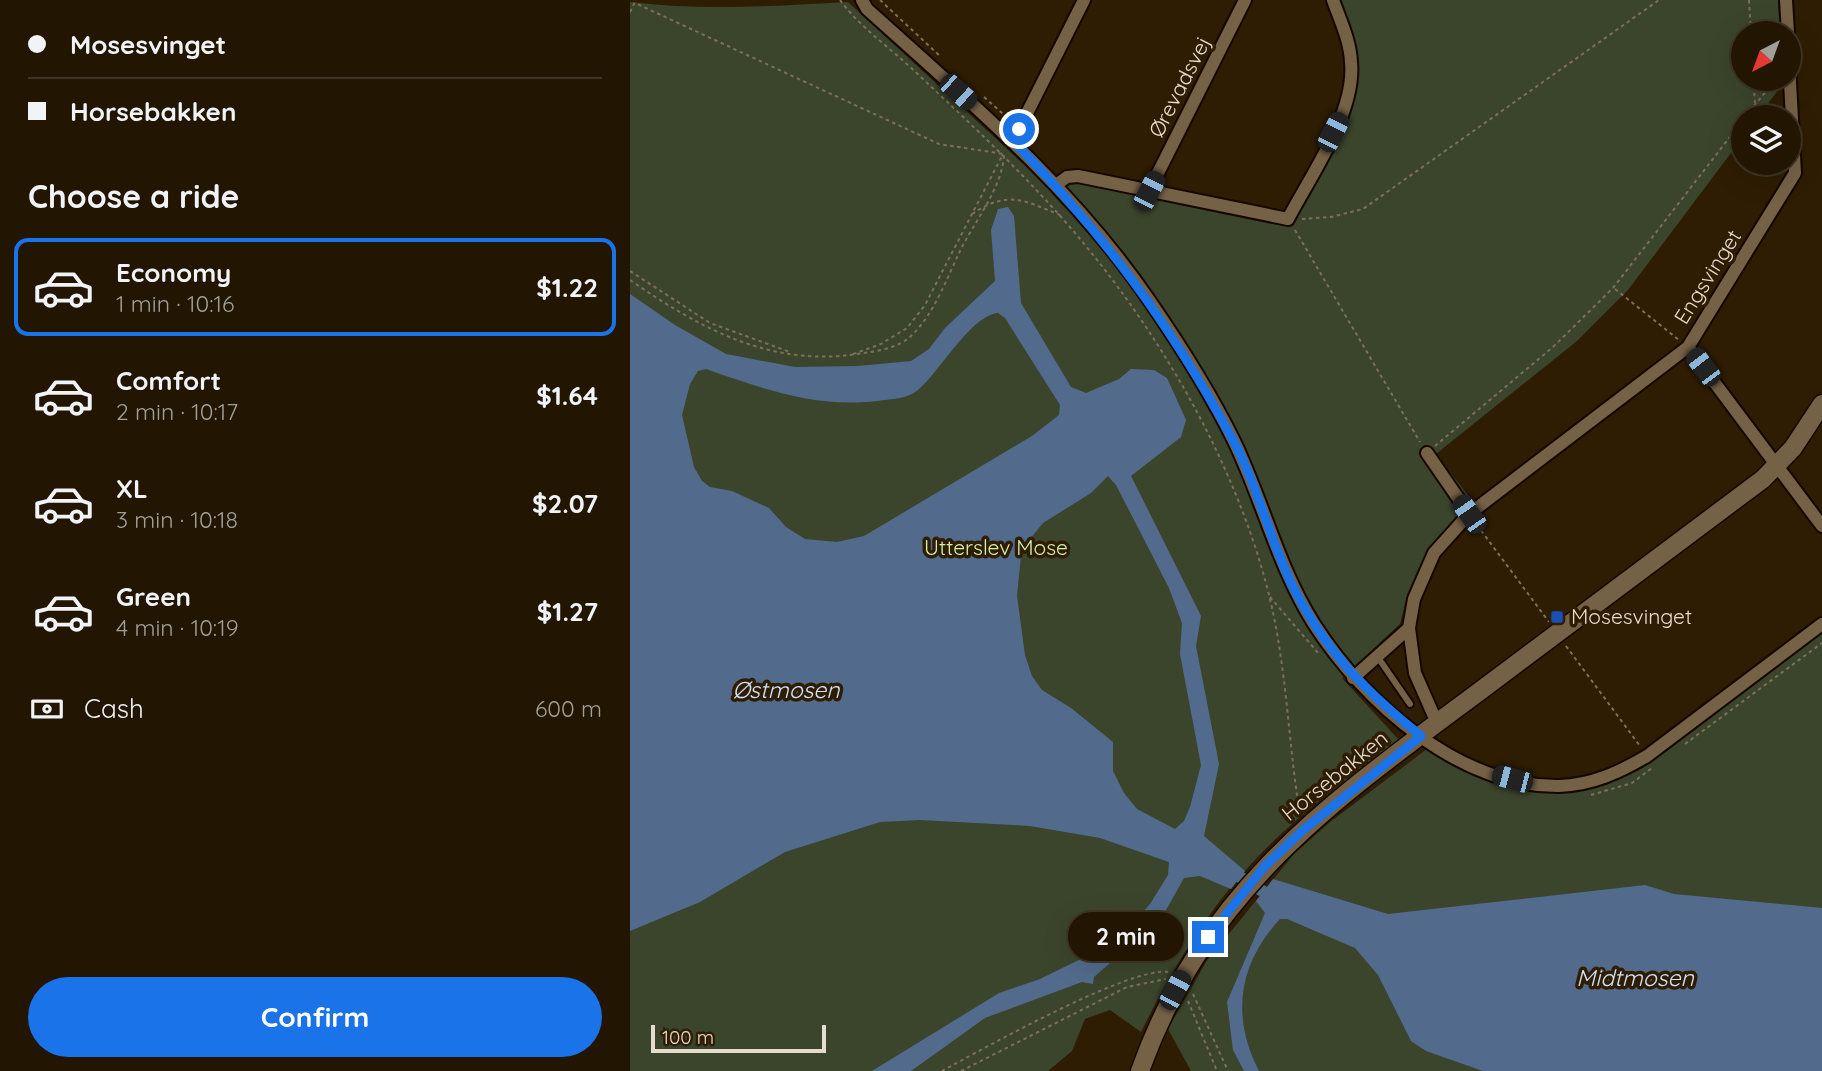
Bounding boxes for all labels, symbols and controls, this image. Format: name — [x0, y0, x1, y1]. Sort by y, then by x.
north arrow — [1731, 21, 1801, 91]
map controls — [1731, 21, 1801, 175]
text: Mosesvinget — [70, 28, 226, 61]
street label: Ørevadsvej — [1143, 32, 1216, 141]
car — [936, 70, 981, 114]
text: Horsebakken — [70, 95, 236, 128]
button: layers — [1731, 105, 1801, 175]
car — [1315, 109, 1352, 155]
route start — [1003, 113, 1035, 145]
car — [1131, 168, 1168, 214]
text: Choose a ride — [28, 176, 240, 216]
street label: Engsvinget — [1668, 225, 1746, 328]
icon: car — [32, 256, 95, 319]
text: Economy — [116, 256, 231, 289]
text: $1.22 — [536, 271, 598, 304]
text: 1 min · 10:16 — [116, 289, 234, 318]
car — [1682, 344, 1725, 390]
icon: car — [32, 364, 95, 427]
text: Comfort — [116, 364, 221, 397]
text: $1.64 — [536, 379, 598, 412]
text: 2 min · 10:17 — [116, 397, 238, 426]
icon: car — [32, 472, 95, 535]
text: XL — [116, 472, 148, 505]
text: $2.07 — [532, 487, 598, 520]
car — [1449, 491, 1490, 537]
text: 3 min · 10:18 — [116, 505, 238, 534]
park label: Utterslev Mose — [924, 534, 1068, 560]
icon: car — [32, 580, 95, 643]
text: Green — [116, 580, 191, 613]
text: $1.27 — [537, 595, 598, 628]
place label: Mosesvinget — [1571, 603, 1692, 629]
marker: Mosesvinget — [1549, 609, 1565, 625]
text: 4 min · 10:19 — [116, 613, 238, 642]
water label: Østmosen — [732, 675, 840, 704]
icon: cash — [28, 690, 66, 728]
text: Cash — [84, 692, 144, 725]
text: 600 m — [535, 694, 602, 723]
street label: Horsebakken — [1276, 725, 1393, 826]
car — [1489, 763, 1536, 795]
callout: 2 min — [1068, 912, 1184, 962]
route end — [1192, 921, 1224, 953]
text: 2 min — [1096, 922, 1156, 951]
water label: Midtmosen — [1576, 963, 1695, 992]
car — [1156, 967, 1195, 1013]
button: Confirm — [28, 977, 602, 1057]
scale bar — [651, 1022, 826, 1054]
text: 100 m — [662, 1025, 714, 1049]

